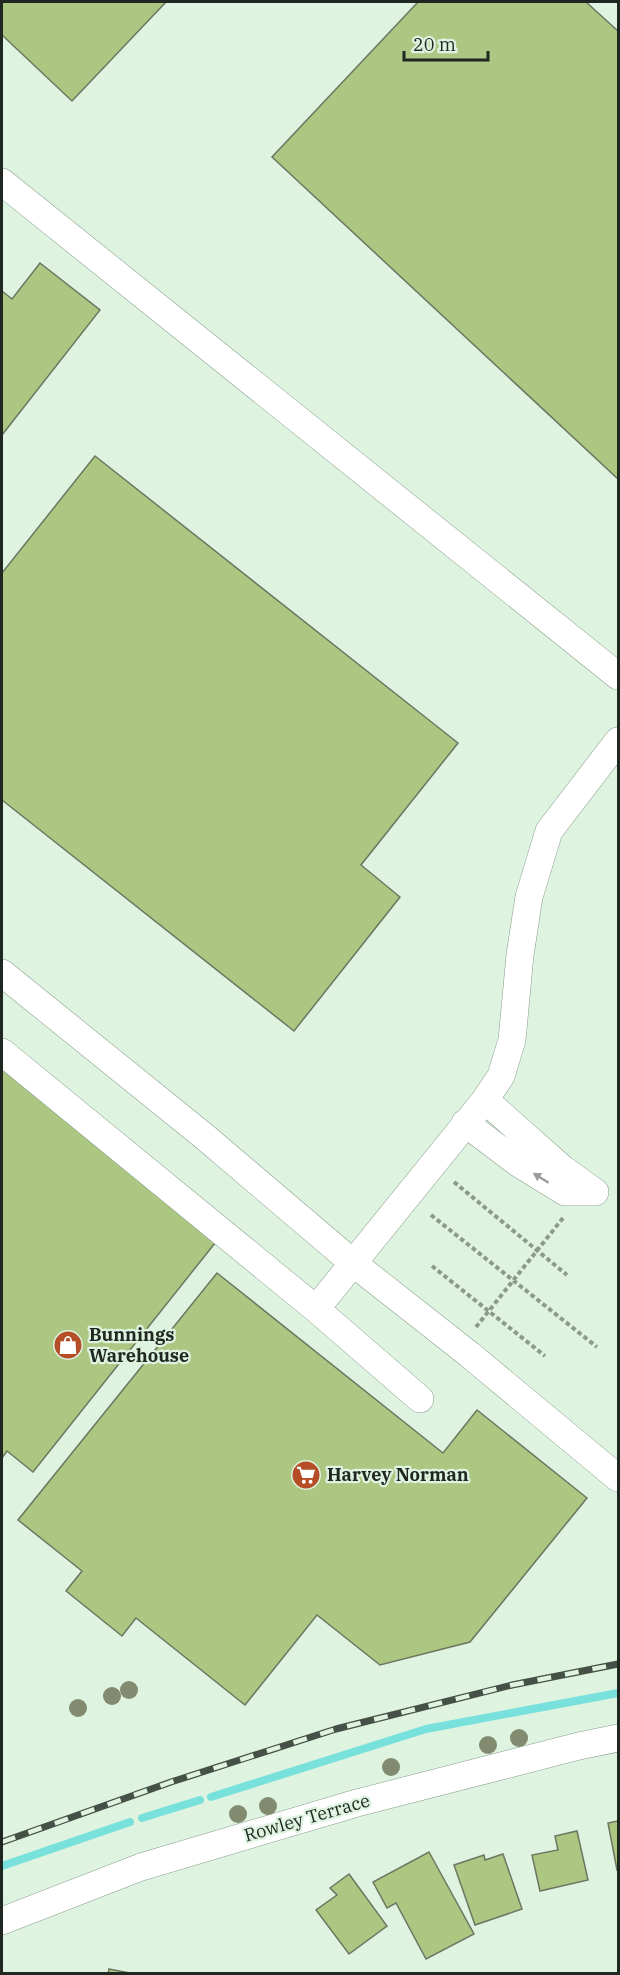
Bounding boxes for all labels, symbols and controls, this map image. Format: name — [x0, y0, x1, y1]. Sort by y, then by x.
scale bar — [404, 24, 488, 62]
text: 20 m — [413, 33, 456, 56]
one-way arrow — [533, 1172, 549, 1183]
place label: Bunnings Warehouse — [89, 1323, 189, 1367]
shop icon: Bunnings Warehouse — [52, 1329, 84, 1361]
supermarket icon: Harvey Norman — [290, 1459, 322, 1491]
place label: Harvey Norman — [327, 1463, 469, 1486]
street label: Rowley Terrace — [241, 1789, 372, 1846]

